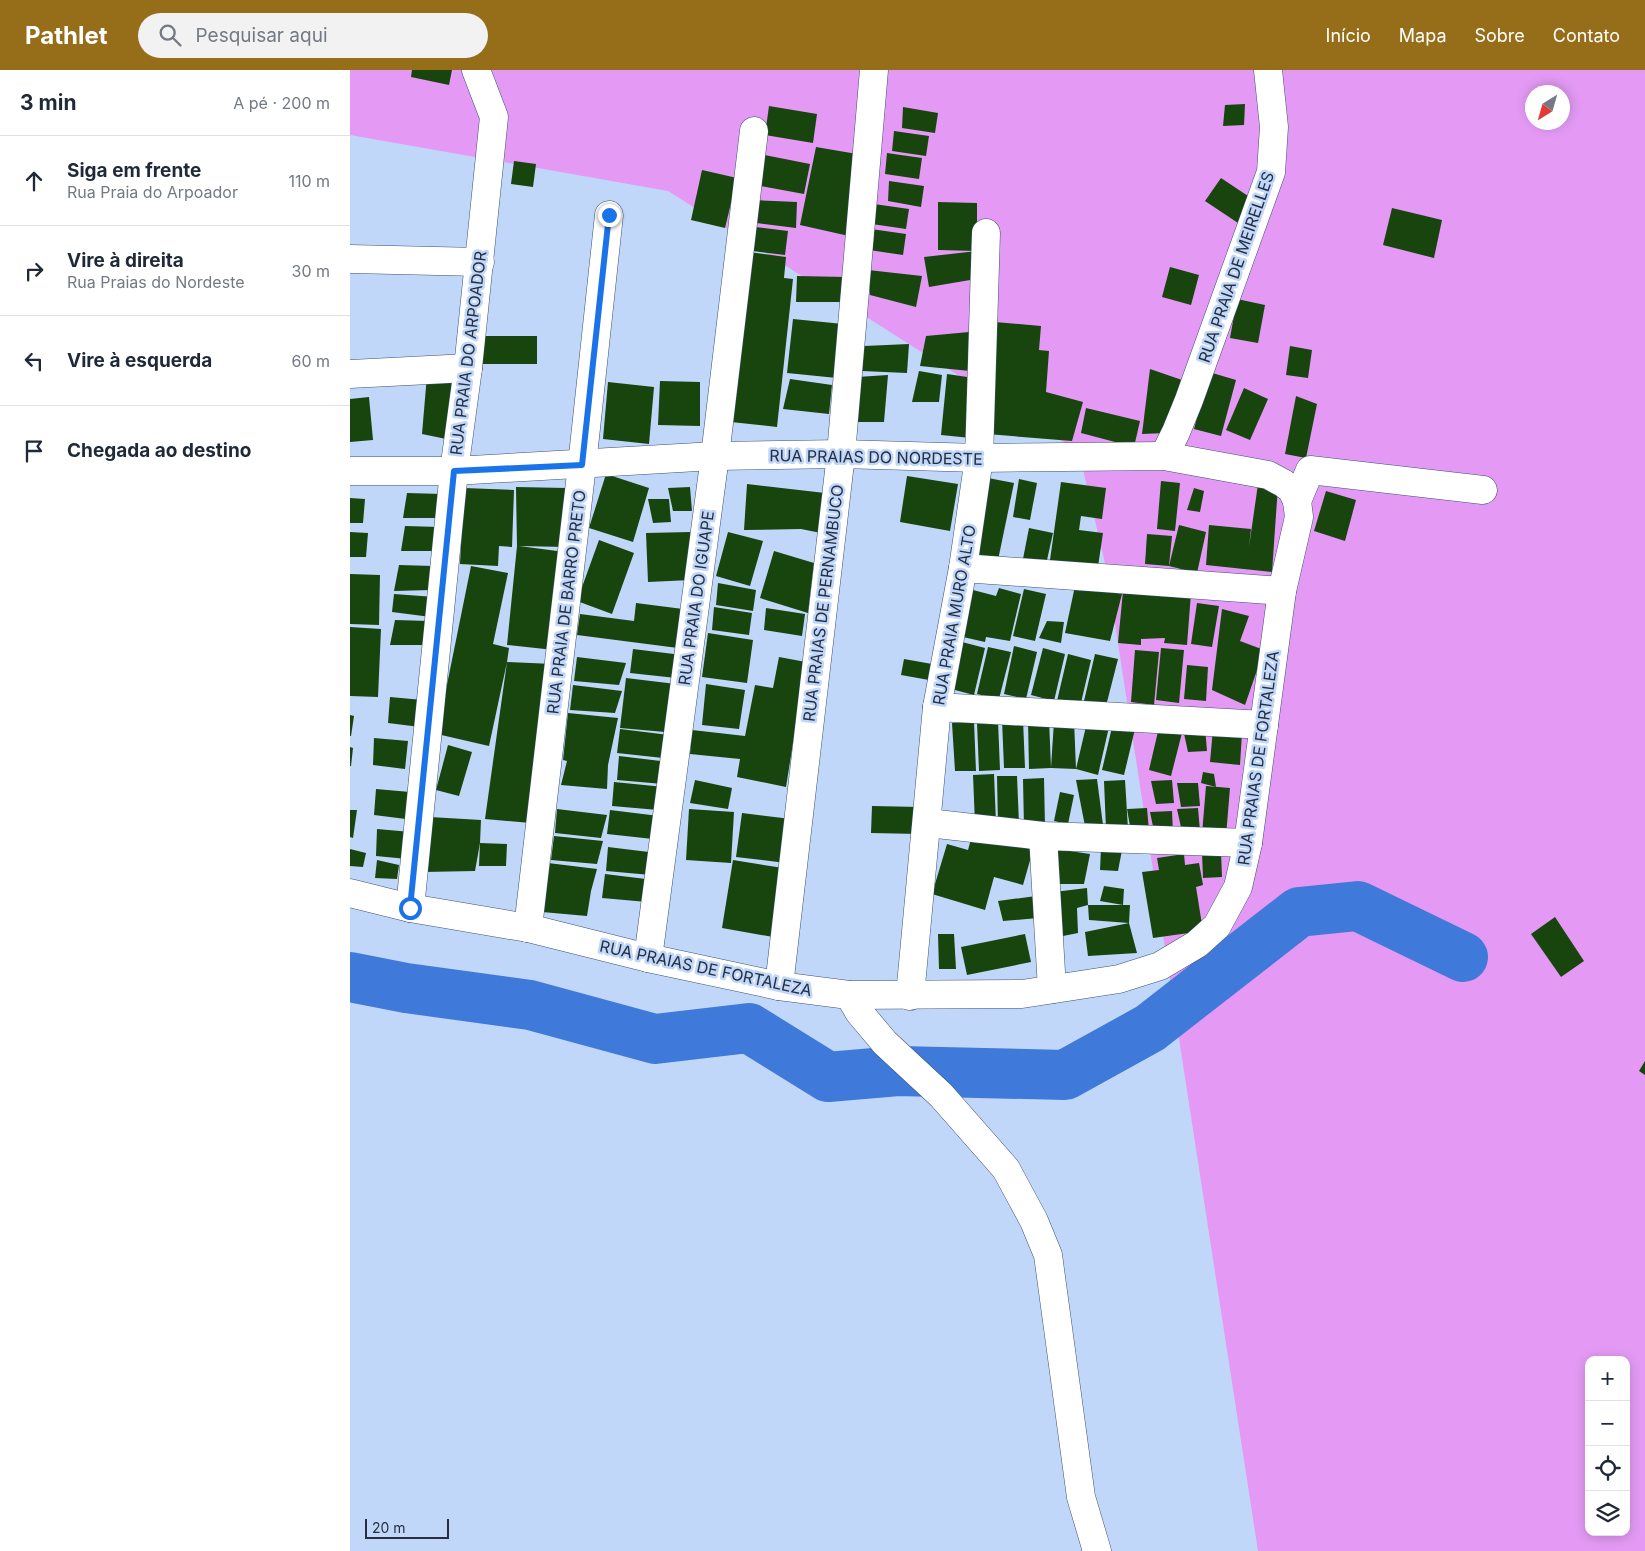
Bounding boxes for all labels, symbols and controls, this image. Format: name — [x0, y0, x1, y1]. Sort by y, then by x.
search box — [138, 13, 488, 58]
text: Pathlet — [25, 21, 108, 50]
icon: search — [156, 21, 184, 49]
text: Pesquisar aqui — [196, 24, 328, 47]
text: Início — [1326, 25, 1371, 46]
text: Mapa — [1399, 25, 1446, 46]
text: Sobre — [1474, 25, 1525, 46]
text: Contato — [1553, 25, 1620, 46]
north arrow — [1525, 85, 1570, 130]
text: 3 min — [20, 90, 76, 115]
text: A pé · 200 m — [233, 93, 330, 113]
text: Siga em frente — [67, 159, 201, 182]
icon: ahead — [20, 167, 48, 195]
street label: RUA PRAIA DE MEIRELLES — [1194, 169, 1278, 365]
text: 110 m — [288, 171, 330, 191]
text: Rua Praia do Arpoador — [67, 182, 238, 202]
route end — [598, 204, 621, 227]
text: Vire à direita — [67, 249, 184, 272]
street label: RUA PRAIA DO ARPOADOR — [446, 250, 490, 456]
icon: right — [20, 257, 48, 285]
text: 30 m — [292, 261, 330, 281]
text: Rua Praias do Nordeste — [67, 272, 245, 292]
icon: left — [20, 347, 48, 375]
text: Vire à esquerda — [67, 349, 212, 372]
text: 60 m — [291, 351, 330, 371]
icon: arrive — [20, 437, 48, 465]
text: Chegada ao destino — [67, 439, 251, 462]
street label: RUA PRAIAS DO NORDESTE — [769, 445, 983, 469]
street label: RUA PRAIAS DE PERNAMBUCO — [799, 483, 847, 723]
street label: RUA PRAIA DE BARRO PRETO — [542, 489, 590, 715]
street label: RUA PRAIA DO IGUAPE — [674, 510, 718, 686]
street label: RUA PRAIA MURO ALTO — [928, 523, 980, 707]
street label: RUA PRAIAS DE FORTALEZA — [1233, 649, 1283, 867]
route start — [399, 897, 422, 920]
street label: RUA PRAIAS DE FORTALEZA — [598, 936, 814, 1000]
map controls — [1585, 1356, 1630, 1536]
button: + — [1585, 1356, 1630, 1401]
button: − — [1585, 1401, 1630, 1446]
button: locate — [1585, 1446, 1630, 1491]
button: layers — [1585, 1491, 1630, 1536]
scale bar — [365, 1516, 449, 1539]
text: 20 m — [372, 1519, 406, 1536]

